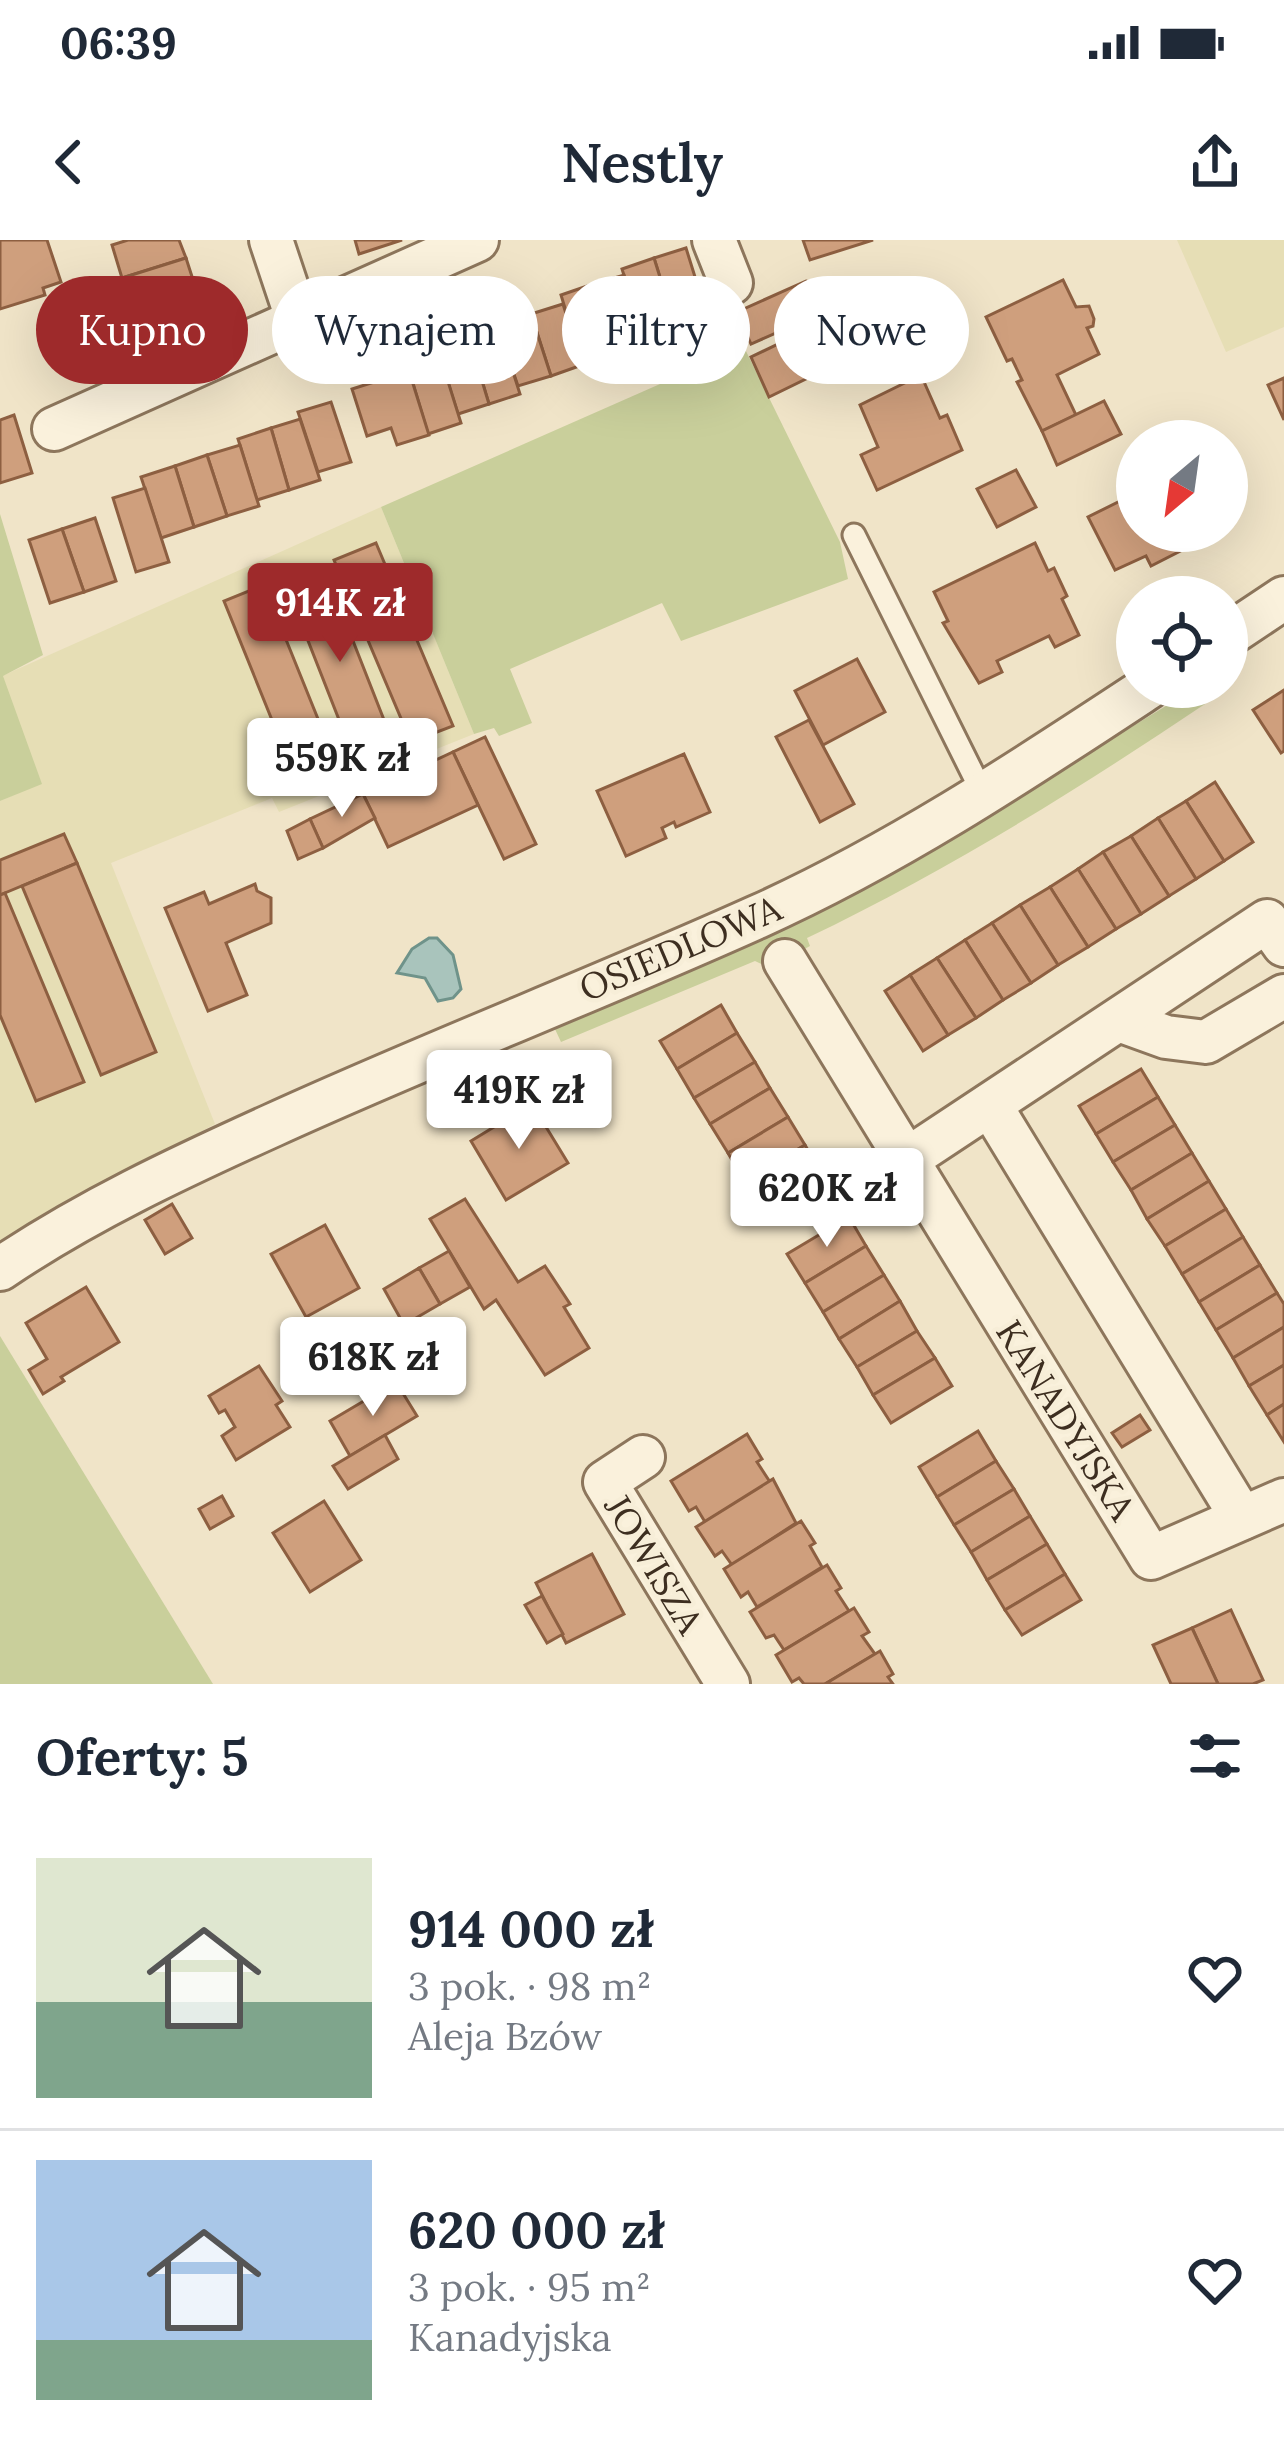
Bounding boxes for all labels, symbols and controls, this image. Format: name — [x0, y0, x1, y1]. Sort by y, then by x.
text: 06:39 — [60, 14, 177, 71]
text: Nestly — [561, 128, 723, 197]
icon: back — [36, 129, 102, 195]
icon: share — [1182, 129, 1248, 195]
chip: Kupno — [36, 276, 248, 384]
chip: Wynajem — [272, 276, 538, 384]
chip: Filtry — [562, 276, 750, 384]
chip: Nowe — [774, 276, 969, 384]
north arrow — [1116, 420, 1248, 552]
map controls — [1116, 420, 1248, 708]
pin: 914K zł — [229, 563, 451, 665]
button: locate — [1116, 576, 1248, 708]
text: 914K zł — [275, 577, 405, 627]
pin: 559K zł — [231, 718, 453, 820]
text: 559K zł — [274, 732, 410, 782]
street label: OSIEDLOWA — [572, 885, 788, 1011]
pin: 419K zł — [408, 1050, 630, 1152]
text: 419K zł — [454, 1064, 584, 1114]
pin: 620K zł — [716, 1148, 938, 1250]
text: 620K zł — [757, 1162, 897, 1212]
street label: KANADYJSKA — [986, 1311, 1146, 1529]
pin: 618K zł — [262, 1317, 484, 1419]
text: 618K zł — [307, 1331, 439, 1381]
street label: JOWISZA — [594, 1485, 714, 1642]
icon: filters — [1182, 1723, 1248, 1789]
text: Oferty: 5 — [36, 1724, 249, 1789]
text: 914 000 zł — [408, 1896, 653, 1961]
icon: home — [132, 1906, 276, 2050]
icon: heart — [1182, 1945, 1248, 2011]
text: 3 pok. · 98 m² — [408, 1961, 651, 2011]
text: Aleja Bzów — [408, 2011, 602, 2061]
text: 620 000 zł — [408, 2197, 664, 2262]
icon: home — [132, 2208, 276, 2352]
icon: heart — [1182, 2247, 1248, 2313]
text: 3 pok. · 95 m² — [408, 2262, 651, 2312]
text: Kanadyjska — [408, 2312, 612, 2362]

